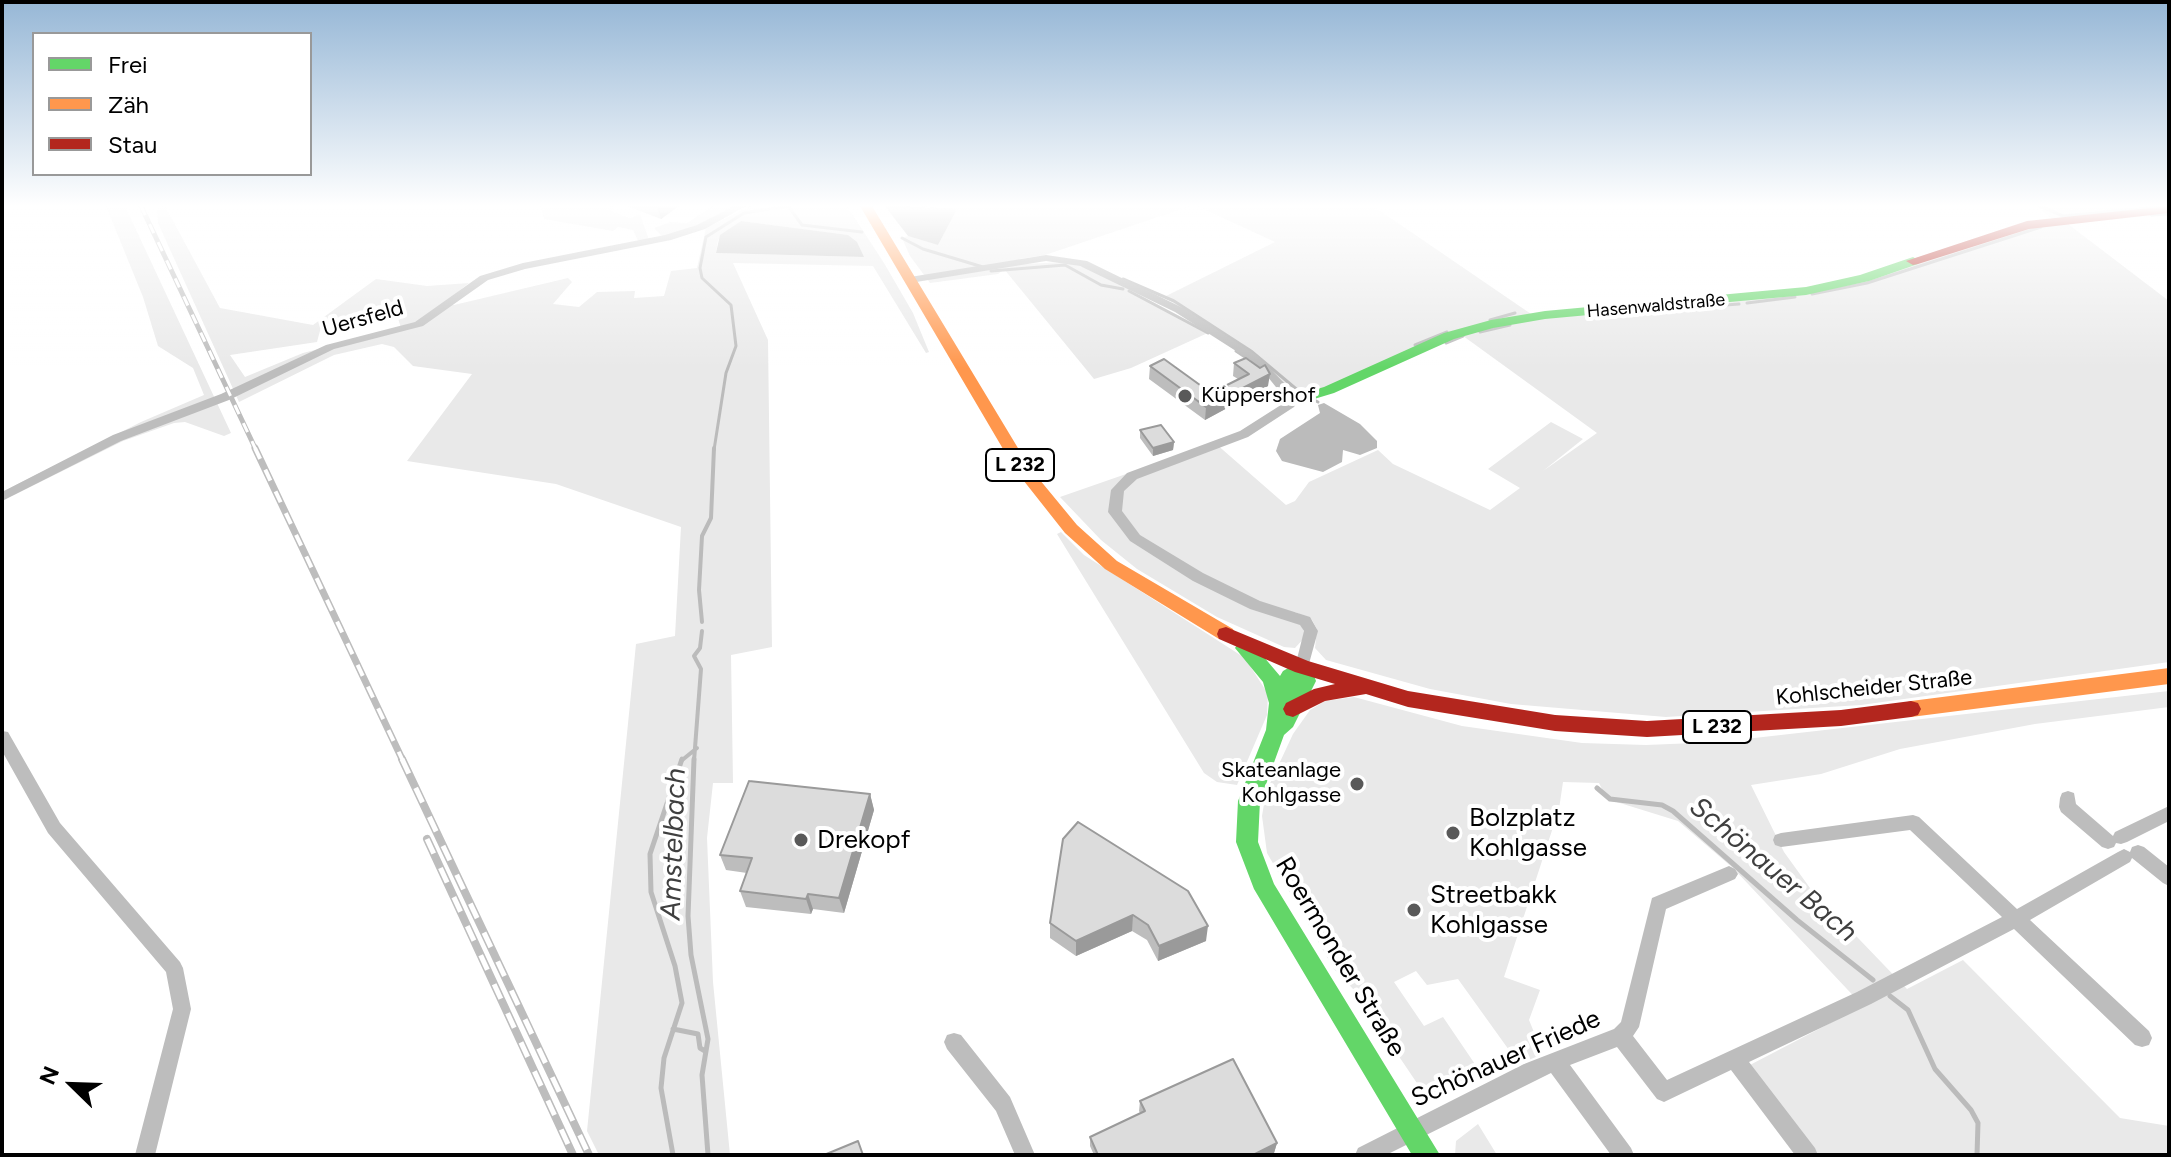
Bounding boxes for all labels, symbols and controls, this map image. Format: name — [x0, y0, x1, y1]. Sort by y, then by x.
legend — [32, 32, 312, 176]
text: Frei — [108, 50, 148, 79]
text: Zäh — [108, 90, 149, 119]
text: Stau — [108, 130, 157, 159]
street label: Hasenwaldstraße — [1586, 289, 1726, 323]
street label: Uersfeld — [319, 295, 407, 343]
place label: Küppershof — [1201, 383, 1316, 409]
marker: Küppershof — [1176, 387, 1194, 405]
road number: L 232 — [986, 449, 1054, 481]
street label: Kohlscheider Straße — [1774, 665, 1974, 711]
road number: L 232 — [1683, 711, 1751, 743]
place label: Skateanlage Kohlgasse — [1221, 758, 1341, 810]
water label: Amstelbach — [655, 767, 693, 921]
marker: Skateanlage Kohlgasse — [1348, 775, 1366, 793]
water label: Schönauer Bach — [1682, 790, 1864, 950]
place label: Bolzplatz Kohlgasse — [1469, 802, 1587, 864]
place label: Drekopf — [817, 824, 910, 856]
marker: Bolzplatz Kohlgasse — [1444, 824, 1462, 842]
marker: Drekopf — [792, 831, 810, 849]
street label: Roermonder Straße — [1268, 852, 1412, 1062]
place label: Streetbakk Kohlgasse — [1430, 879, 1557, 940]
marker: Streetbakk Kohlgasse — [1405, 901, 1423, 919]
street label: Schönauer Friede — [1407, 1003, 1605, 1115]
north arrow — [32, 1045, 112, 1125]
text: N — [34, 1062, 65, 1089]

